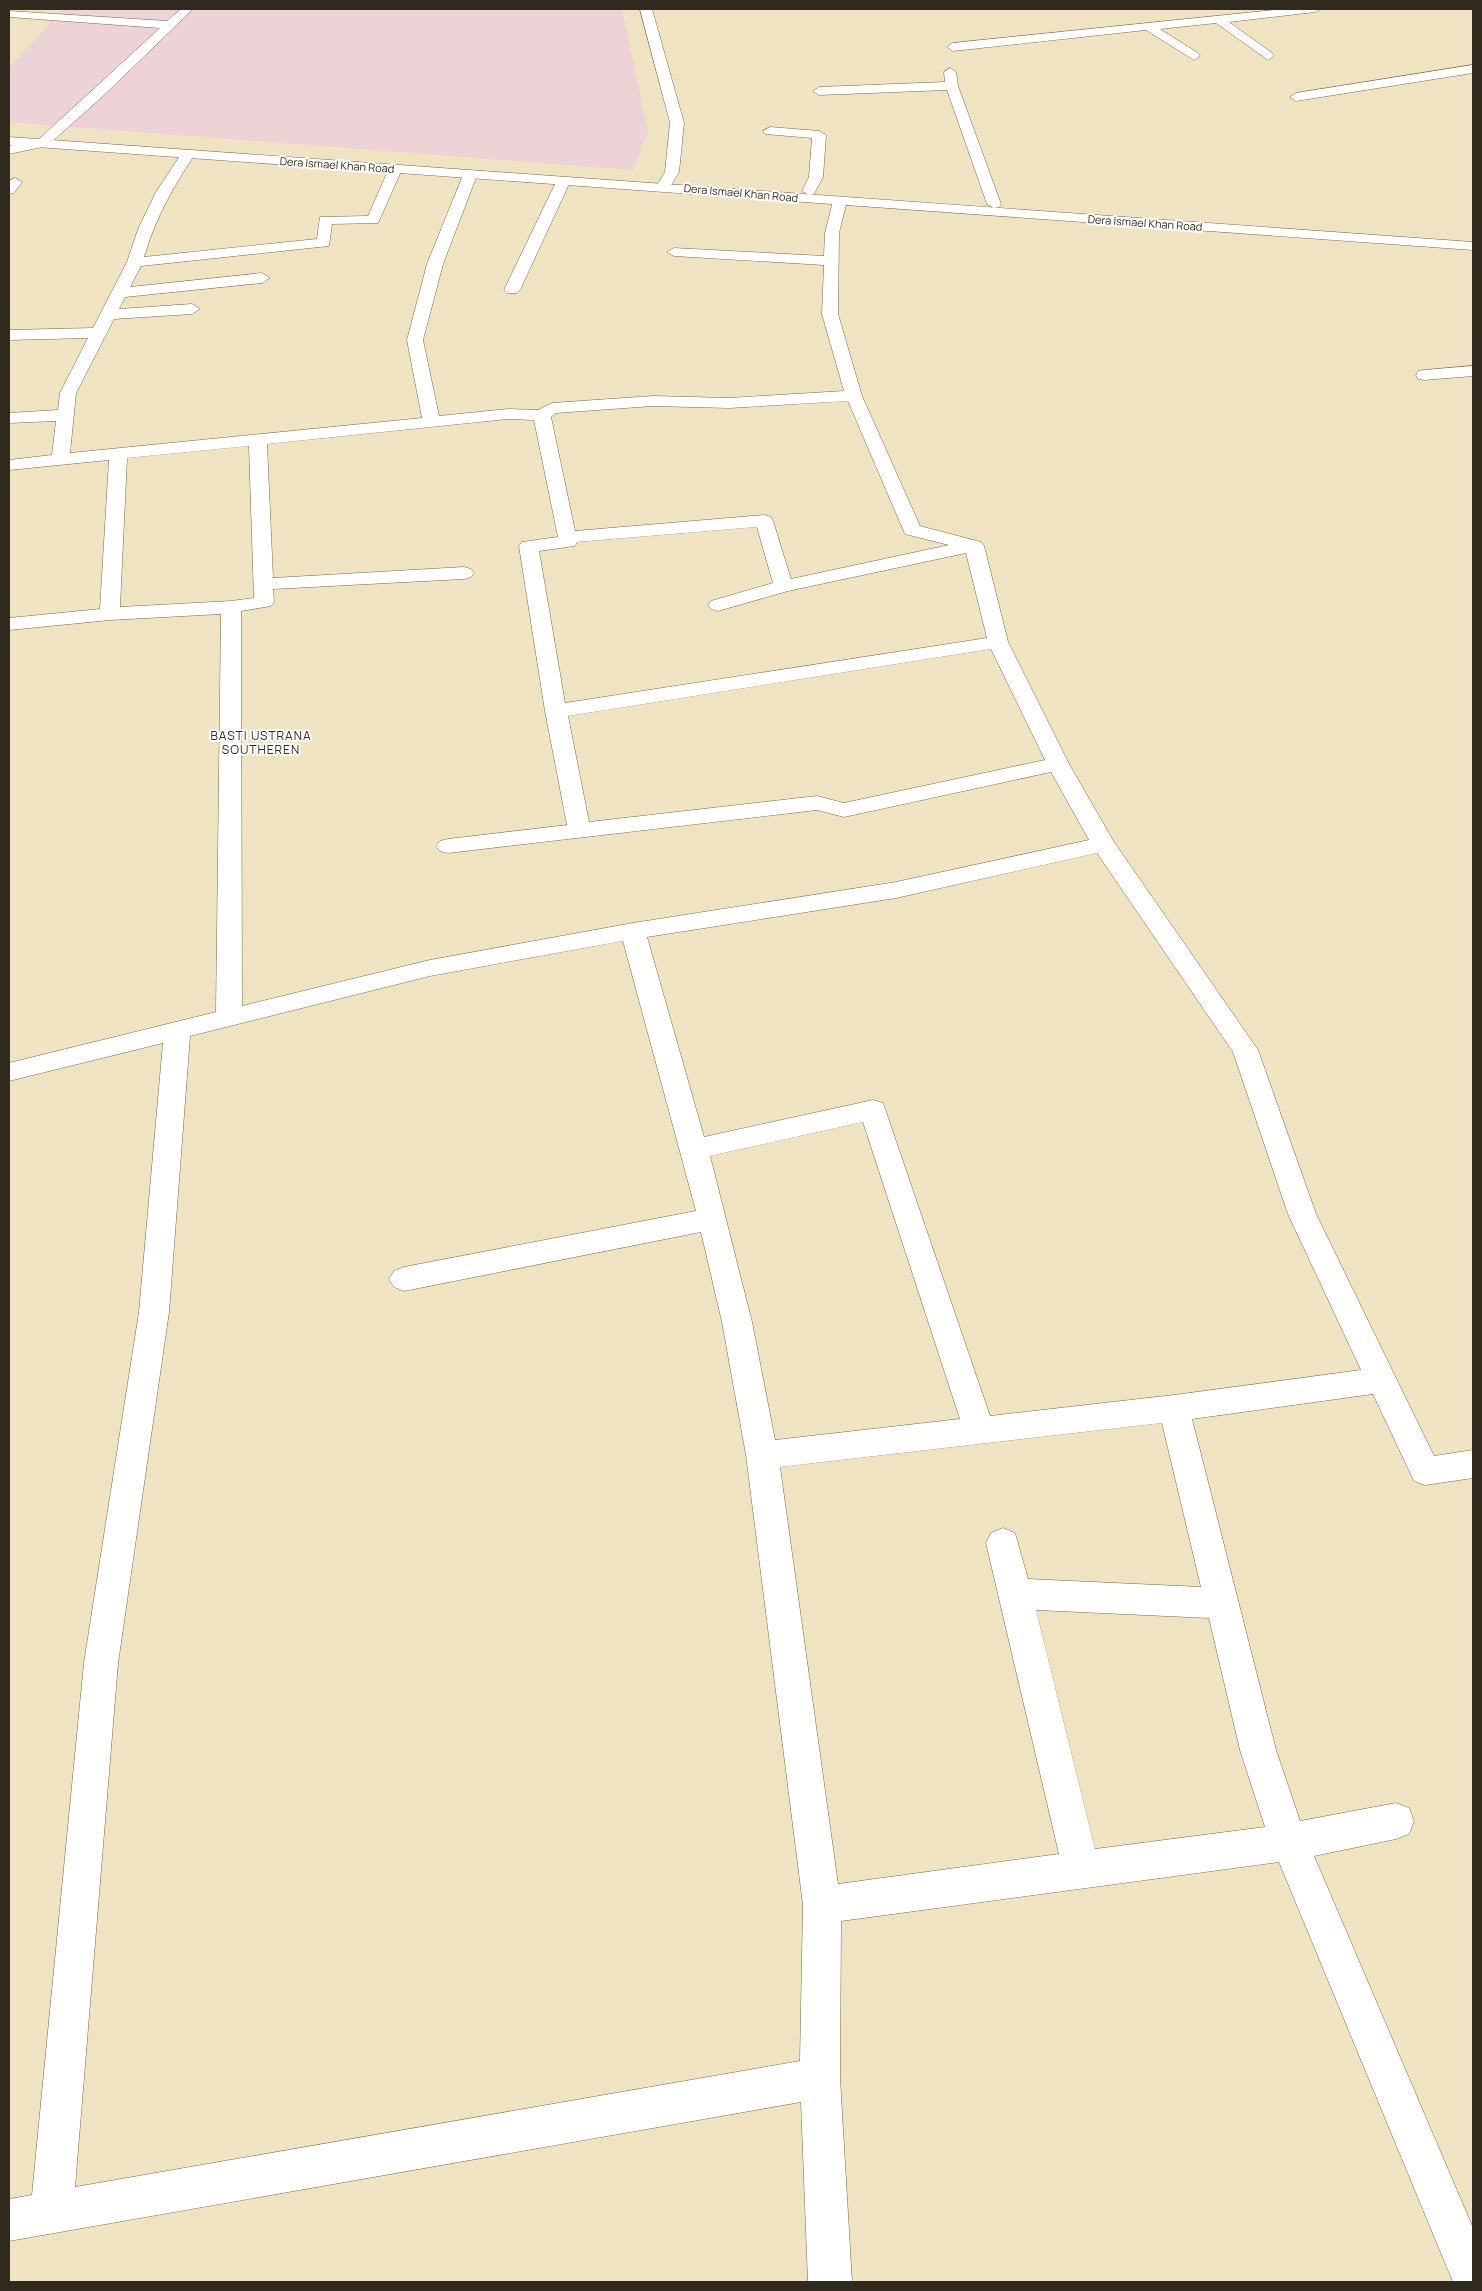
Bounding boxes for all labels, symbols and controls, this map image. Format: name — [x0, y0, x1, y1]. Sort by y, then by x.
street label: Dera Ismael Khan Road — [279, 153, 395, 176]
street label: Dera Ismael Khan Road — [683, 180, 799, 205]
street label: Dera Ismael Khan Road — [1087, 211, 1203, 234]
district label: BASTI USTRANA SOUTHEREN — [210, 727, 312, 758]

